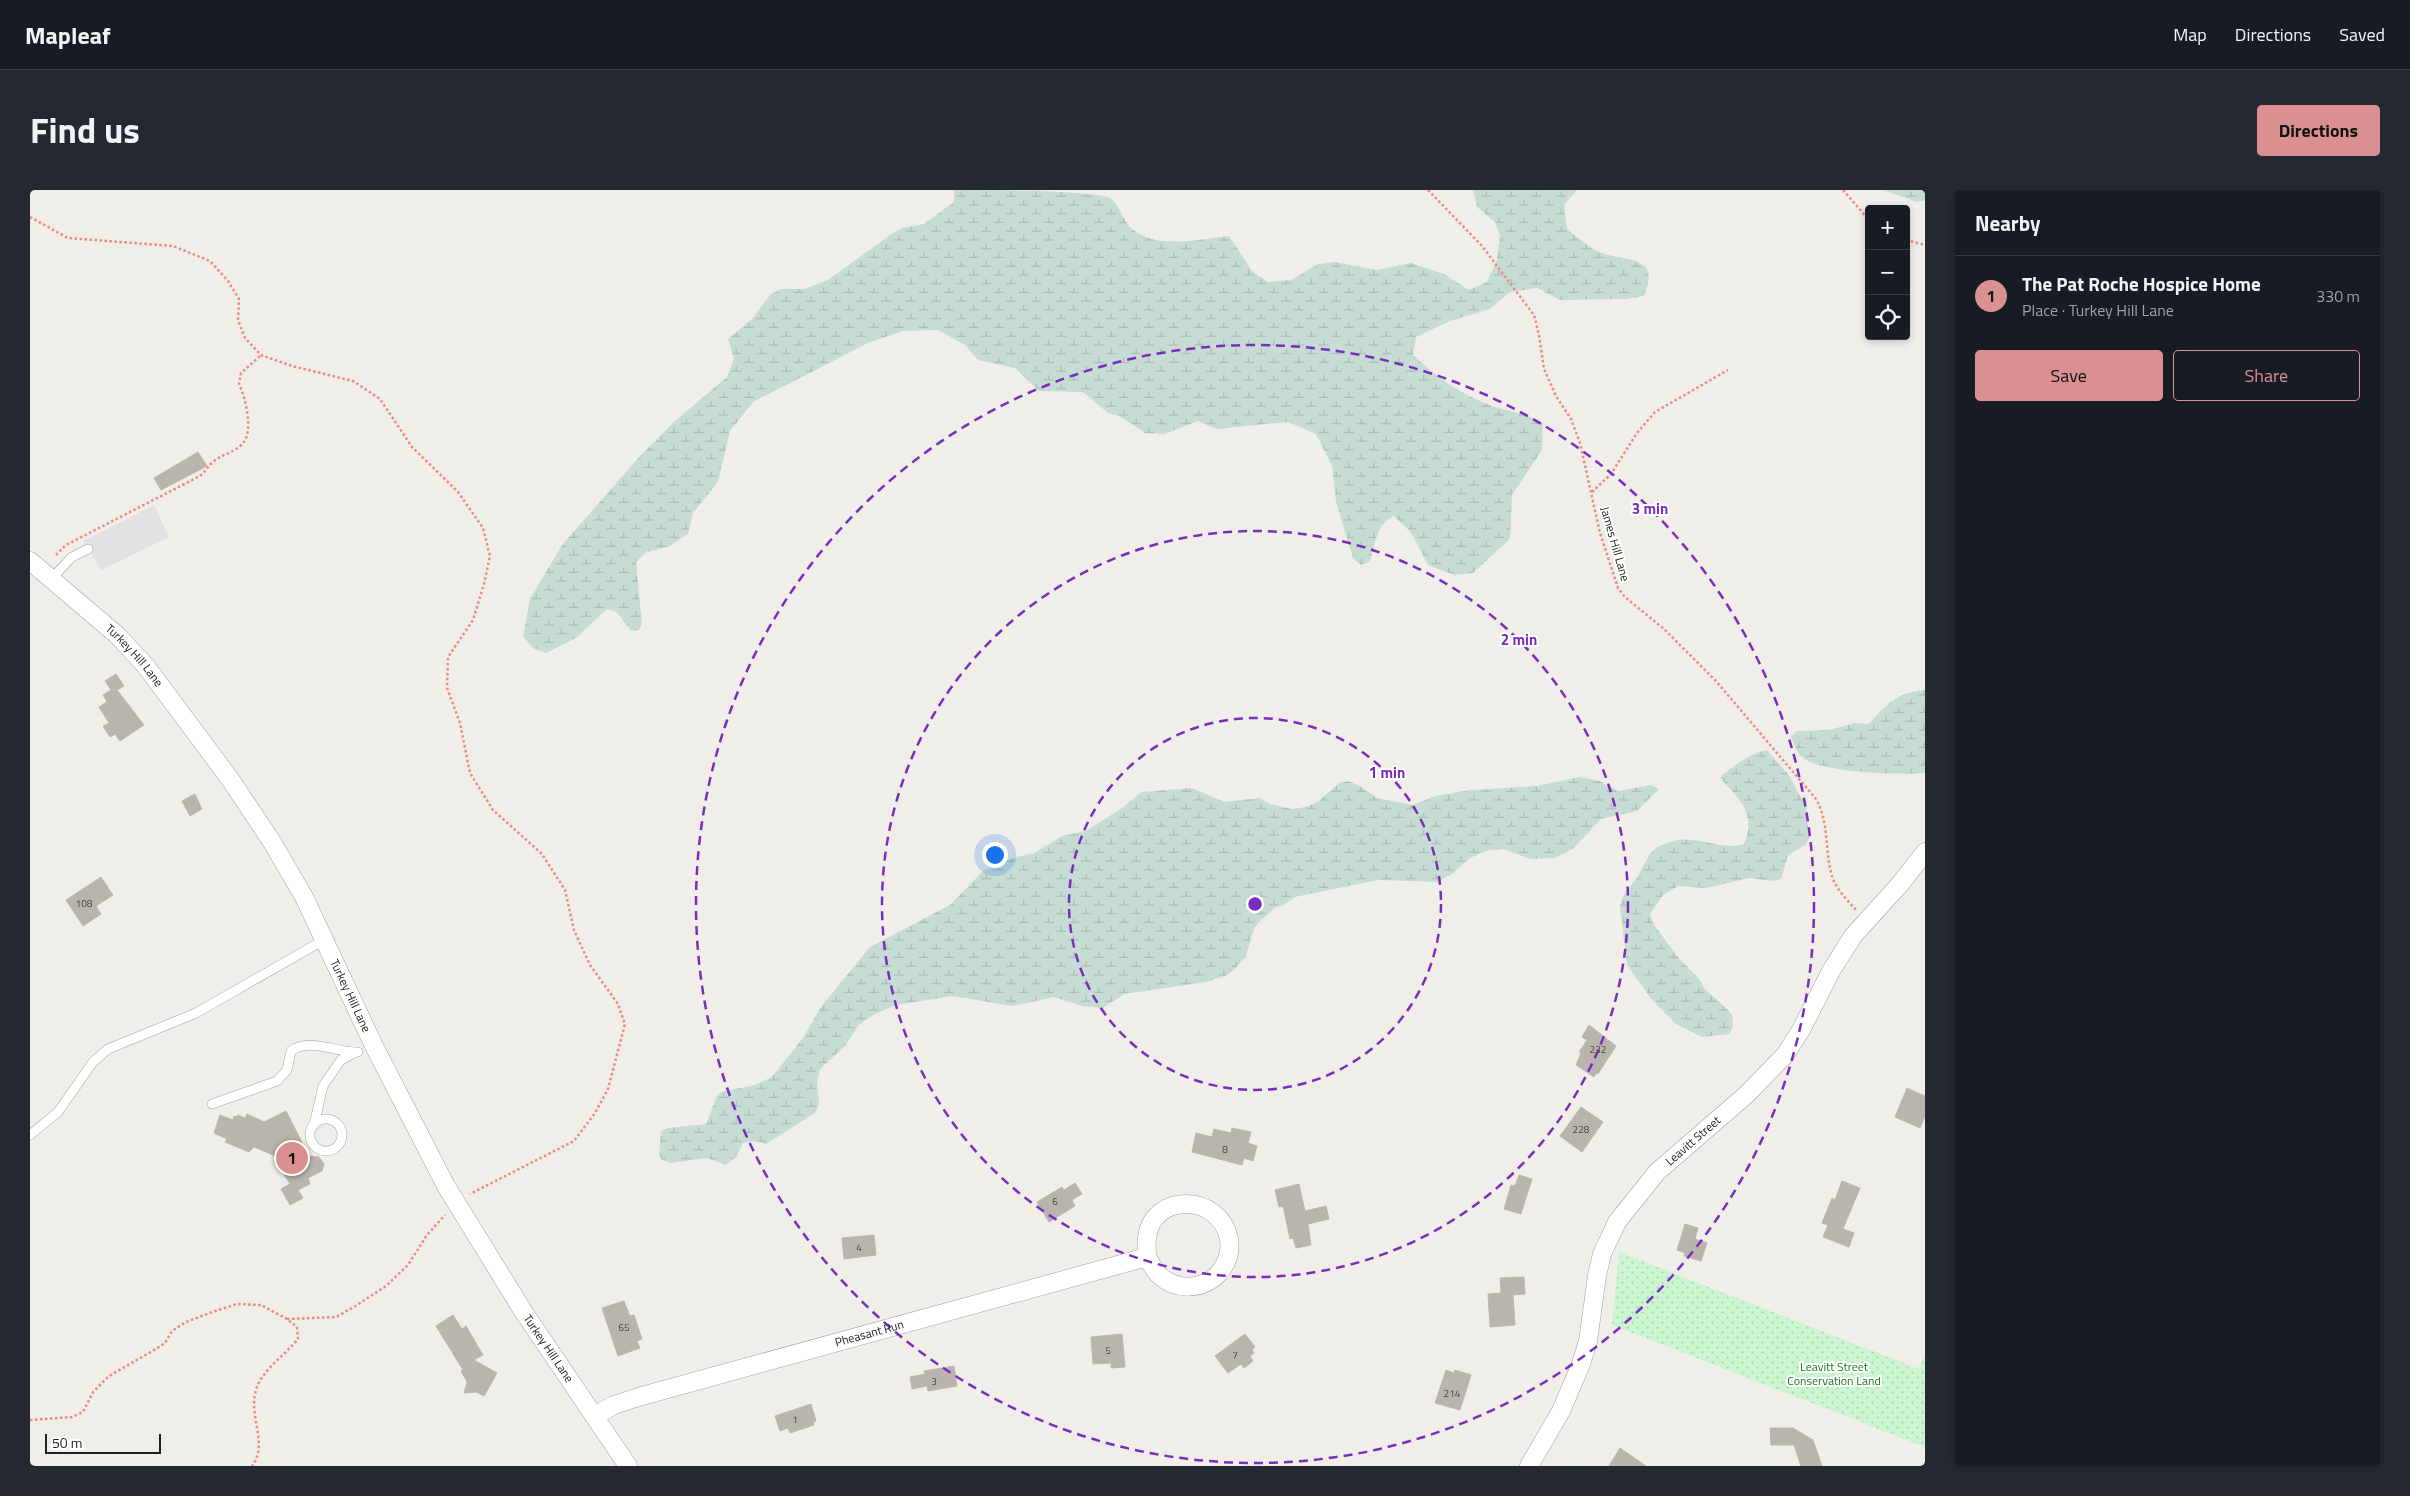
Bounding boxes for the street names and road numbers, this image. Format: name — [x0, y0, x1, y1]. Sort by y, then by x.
street label: James Hill Lane — [1596, 504, 1635, 583]
street label: Turkey Hill Lane — [101, 619, 168, 691]
street label: Turkey Hill Lane — [325, 956, 376, 1035]
street label: Leavitt Street — [1661, 1110, 1725, 1170]
street label: Turkey Hill Lane — [519, 1310, 579, 1386]
street label: Pheasant Run — [833, 1314, 906, 1351]

